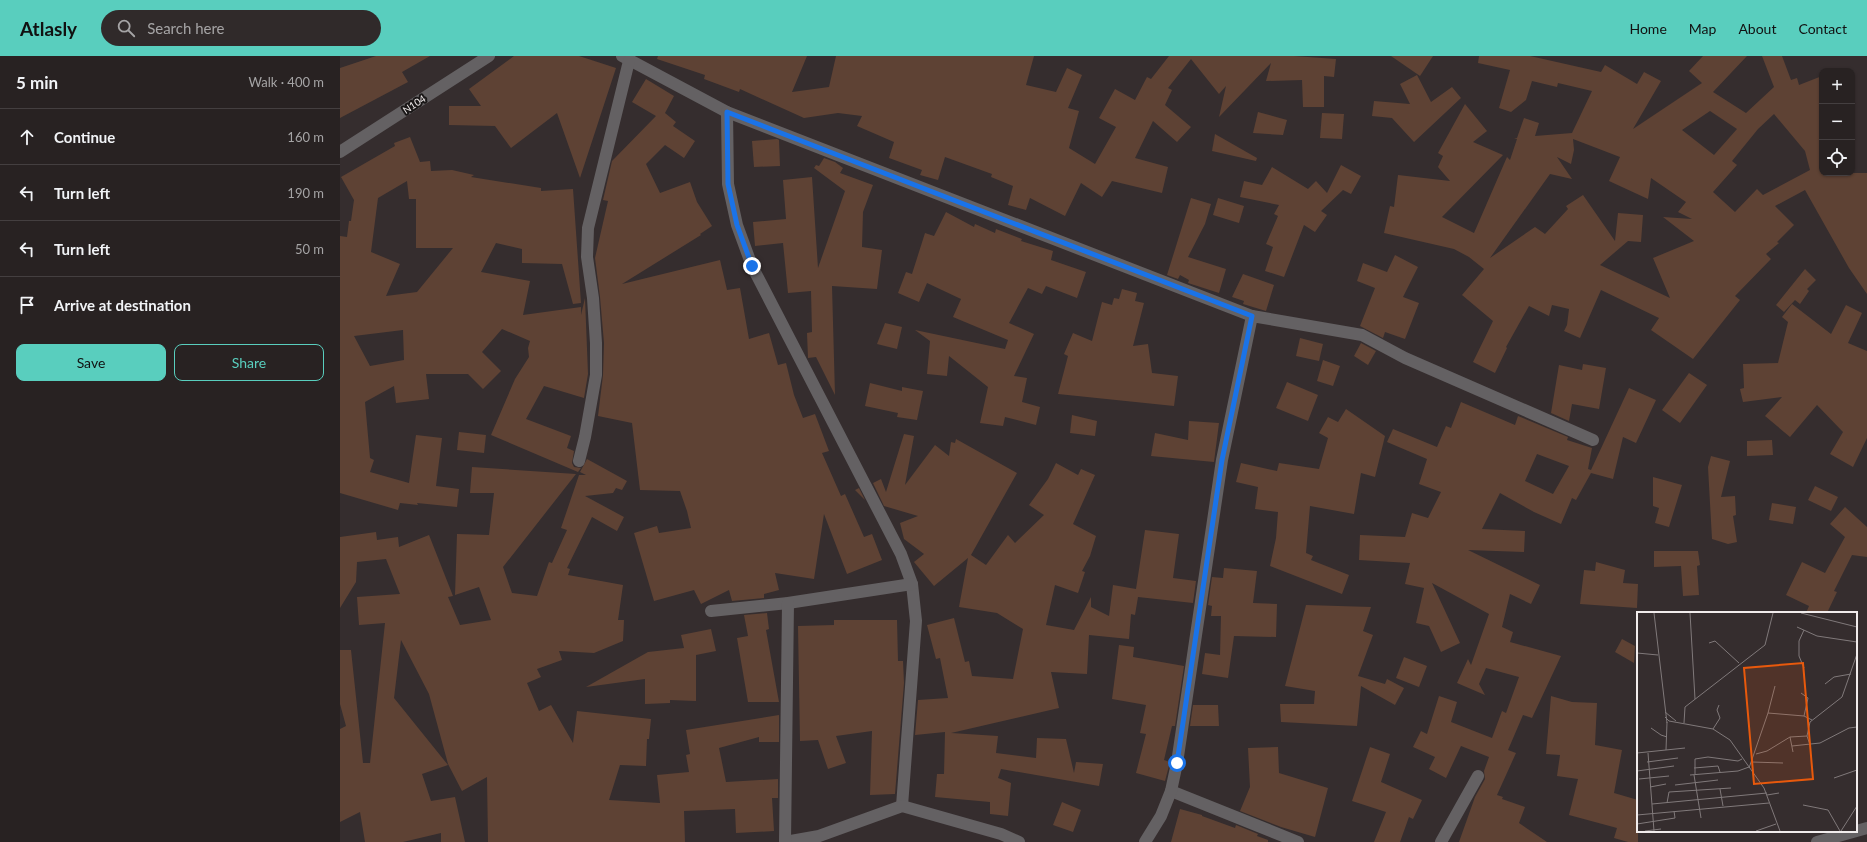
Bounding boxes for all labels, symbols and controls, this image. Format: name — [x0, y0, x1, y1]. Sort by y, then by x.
search box — [101, 10, 381, 46]
text: Atlasly — [20, 17, 77, 40]
icon: search — [115, 17, 137, 39]
text: Search here — [147, 19, 225, 37]
text: Home — [1629, 20, 1667, 37]
text: Map — [1689, 20, 1716, 37]
text: About — [1738, 20, 1776, 37]
text: Contact — [1798, 20, 1847, 37]
map controls — [1819, 68, 1855, 176]
button: + — [1819, 68, 1855, 104]
text: 5 min — [16, 72, 58, 93]
text: Walk · 400 m — [248, 74, 324, 90]
street label: N104 — [400, 92, 428, 116]
button: − — [1819, 104, 1855, 140]
icon: ahead — [16, 126, 38, 148]
text: Continue — [54, 128, 115, 146]
text: 160 m — [287, 129, 324, 145]
button: locate — [1819, 140, 1855, 176]
icon: left — [16, 182, 38, 204]
text: Turn left — [54, 184, 110, 202]
text: 190 m — [287, 185, 324, 201]
icon: left — [16, 238, 38, 260]
text: Turn left — [54, 240, 110, 258]
text: 50 m — [295, 241, 324, 257]
route end — [743, 257, 761, 275]
icon: arrive — [16, 294, 38, 316]
text: Arrive at destination — [54, 296, 191, 314]
button: Save — [16, 344, 166, 381]
button: Share — [174, 344, 324, 381]
inset map — [1637, 612, 1857, 832]
route start — [1168, 754, 1186, 772]

